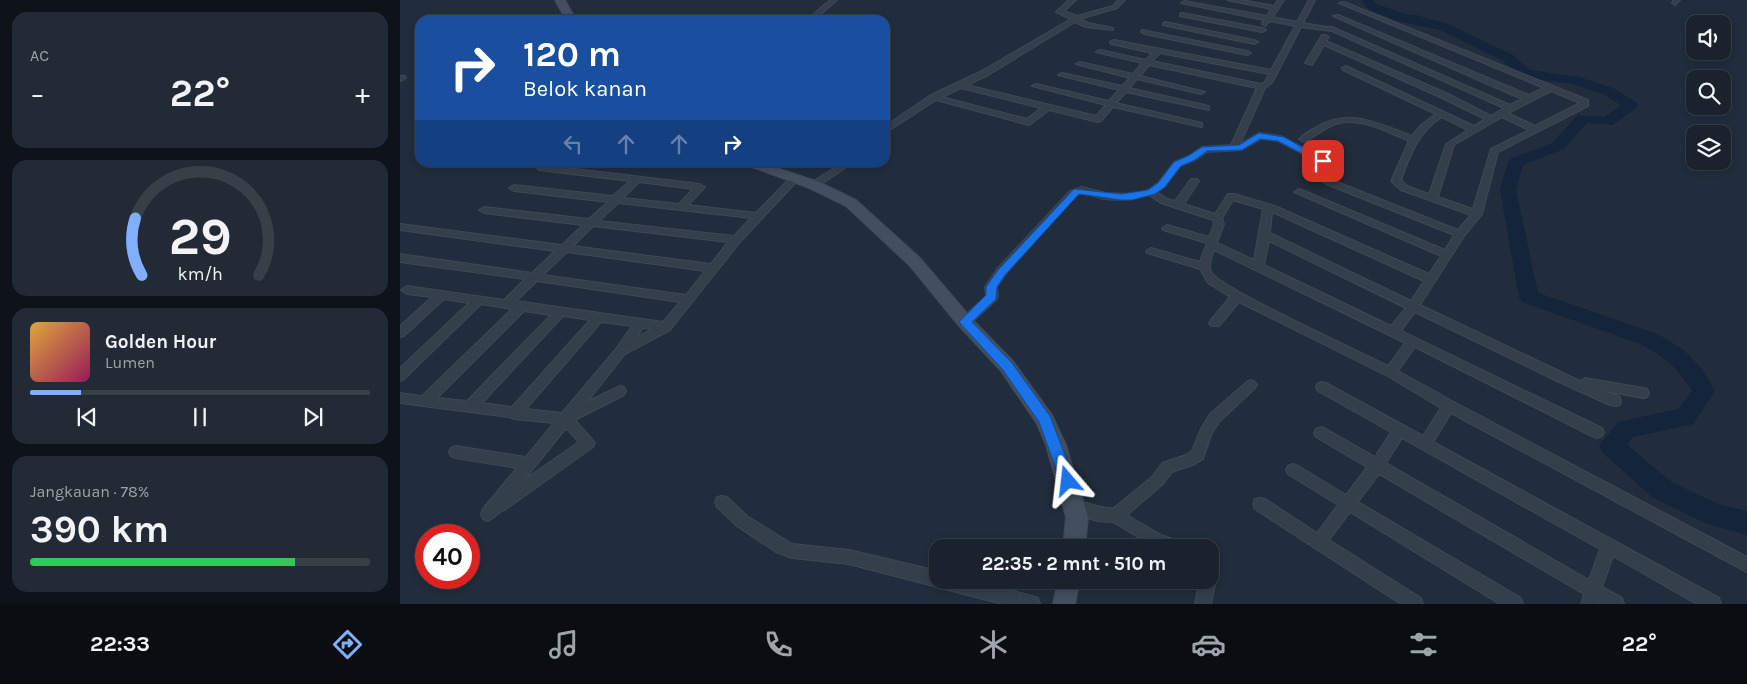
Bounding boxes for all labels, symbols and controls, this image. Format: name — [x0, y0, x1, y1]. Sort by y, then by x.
map controls — [1686, 15, 1731, 170]
button: sound — [1686, 15, 1731, 60]
text: 120 m — [523, 34, 621, 75]
icon: right — [440, 35, 505, 100]
text: AC — [30, 46, 49, 65]
button: search — [1686, 70, 1731, 115]
text: 22° — [170, 71, 230, 116]
text: Belok kanan — [523, 76, 647, 102]
text: − — [30, 77, 45, 110]
text: + — [355, 77, 370, 110]
button: layers — [1686, 125, 1731, 170]
icon: left — [559, 130, 587, 158]
icon: ahead — [612, 130, 640, 158]
icon: ahead — [665, 130, 693, 158]
icon: right — [718, 130, 746, 158]
pin — [1302, 140, 1344, 182]
icon: arrive — [1309, 147, 1337, 175]
text: 29 — [168, 206, 232, 267]
text: km/h — [177, 264, 223, 285]
text: Golden Hour — [105, 331, 216, 353]
text: Lumen — [105, 353, 155, 372]
icon: previous — [73, 403, 101, 431]
icon: pause — [186, 403, 214, 431]
icon: next — [299, 403, 327, 431]
position arrow — [1041, 454, 1093, 506]
text: Jangkauan · 78% — [30, 482, 149, 501]
text: 390 km — [30, 507, 169, 552]
speed limit sign: 40 — [415, 524, 480, 589]
text: 22:35 · 2 mnt · 510 m — [982, 553, 1166, 575]
icon: directions — [330, 627, 365, 662]
icon: music — [546, 627, 581, 662]
icon: phone — [761, 627, 796, 662]
icon: climate — [976, 627, 1011, 662]
icon: car — [1191, 627, 1226, 662]
icon: filters — [1406, 627, 1441, 662]
text: 22:33 — [90, 631, 150, 657]
text: 22° — [1622, 631, 1657, 657]

